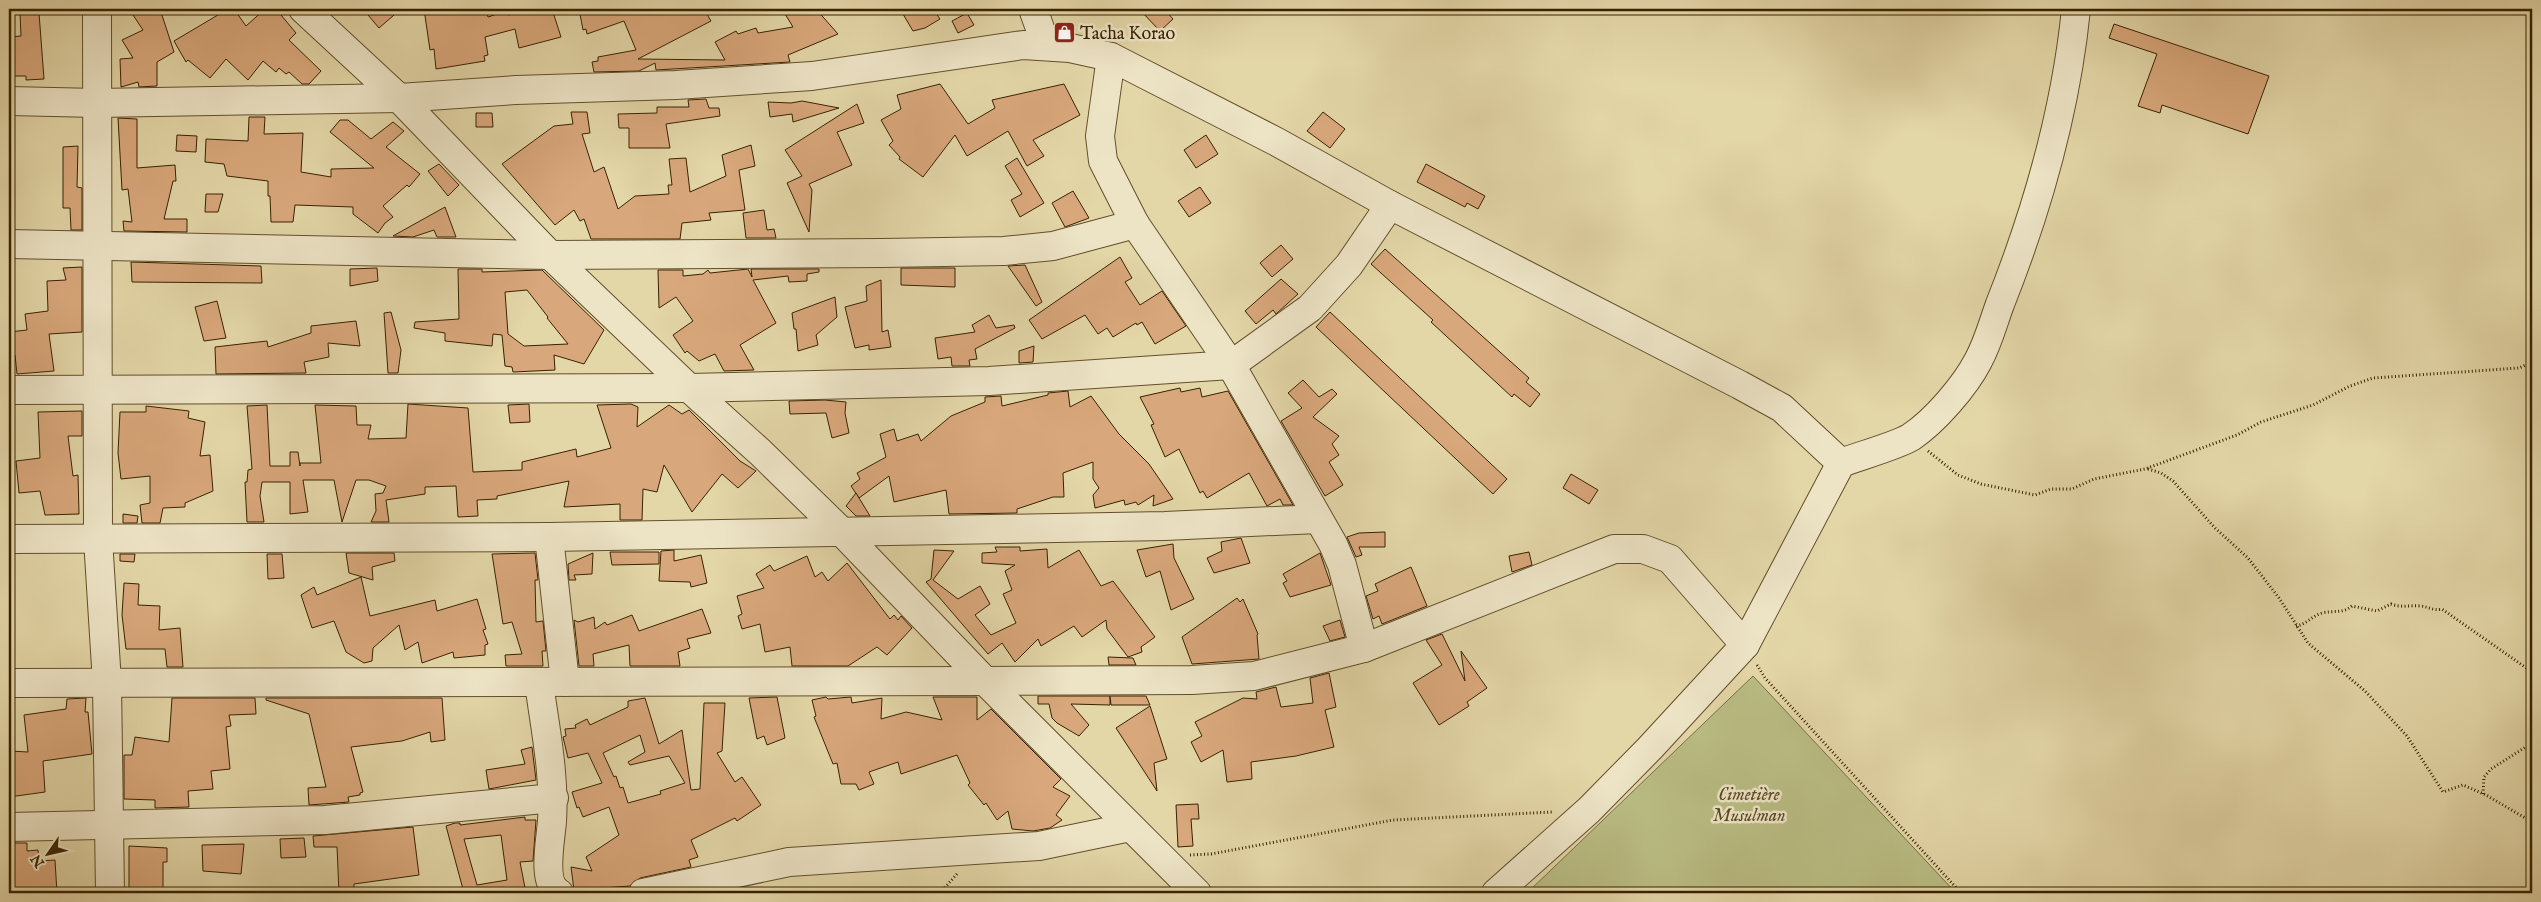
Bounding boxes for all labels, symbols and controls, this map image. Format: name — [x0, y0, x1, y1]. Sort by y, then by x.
shop icon: Tacha Korao — [1052, 21, 1076, 45]
place label: Tacha Korao — [1080, 23, 1176, 46]
park label: Cimetière Musulman — [1713, 784, 1785, 828]
north arrow — [22, 830, 72, 880]
text: N — [27, 851, 49, 872]

